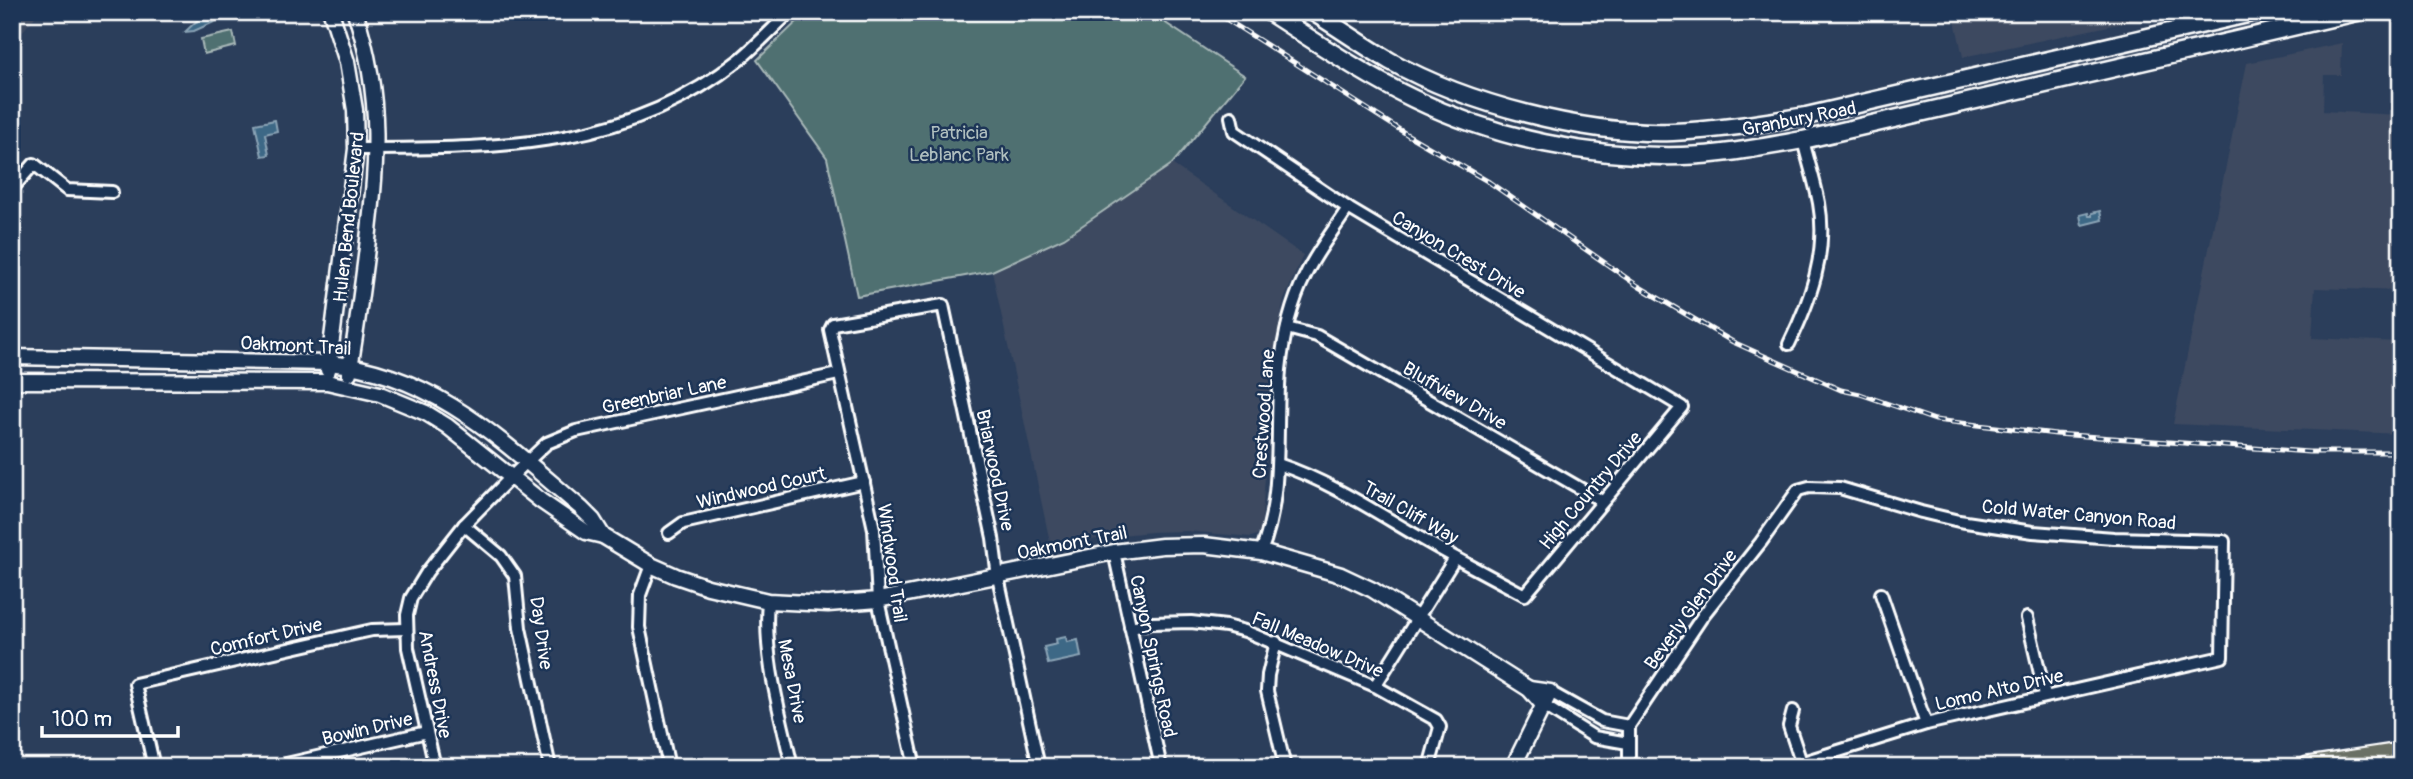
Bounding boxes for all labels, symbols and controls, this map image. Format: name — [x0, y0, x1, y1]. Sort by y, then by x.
street label: Granbury Road — [1740, 96, 1858, 142]
park label: Patricia Leblanc Park — [909, 121, 1009, 167]
street label: Hulen Bend Boulevard — [328, 131, 370, 304]
street label: Canyon Crest Drive — [1387, 206, 1530, 305]
street label: Oakmont Trail — [240, 331, 352, 361]
street label: Crestwood Lane — [1248, 348, 1281, 479]
street label: Bluffview Drive — [1398, 356, 1511, 436]
street label: Greenbriar Lane — [600, 370, 729, 420]
street label: Briarwood Drive — [970, 407, 1020, 534]
street label: High Country Drive — [1534, 426, 1648, 555]
street label: Windwood Court — [694, 461, 829, 515]
street label: Trail Cliff Way — [1358, 476, 1463, 550]
street label: Cold Water Canyon Road — [1981, 495, 2177, 535]
street label: Windwood Trail — [872, 502, 912, 624]
street label: Oakmont Trail — [1015, 521, 1129, 565]
street label: Beverly Glen Drive — [1639, 544, 1743, 674]
street label: Canyon Springs Road — [1124, 573, 1182, 740]
street label: Day Drive — [524, 595, 558, 672]
street label: Fall Meadow Drive — [1248, 606, 1388, 684]
street label: Comfort Drive — [208, 612, 325, 662]
street label: Andress Drive — [413, 628, 457, 741]
street label: Mesa Drive — [772, 637, 812, 726]
street label: Lomo Alto Drive — [1933, 663, 2066, 716]
scale bar — [42, 695, 178, 739]
text: 100 m — [52, 706, 112, 733]
street label: Bowin Drive — [320, 707, 415, 751]

